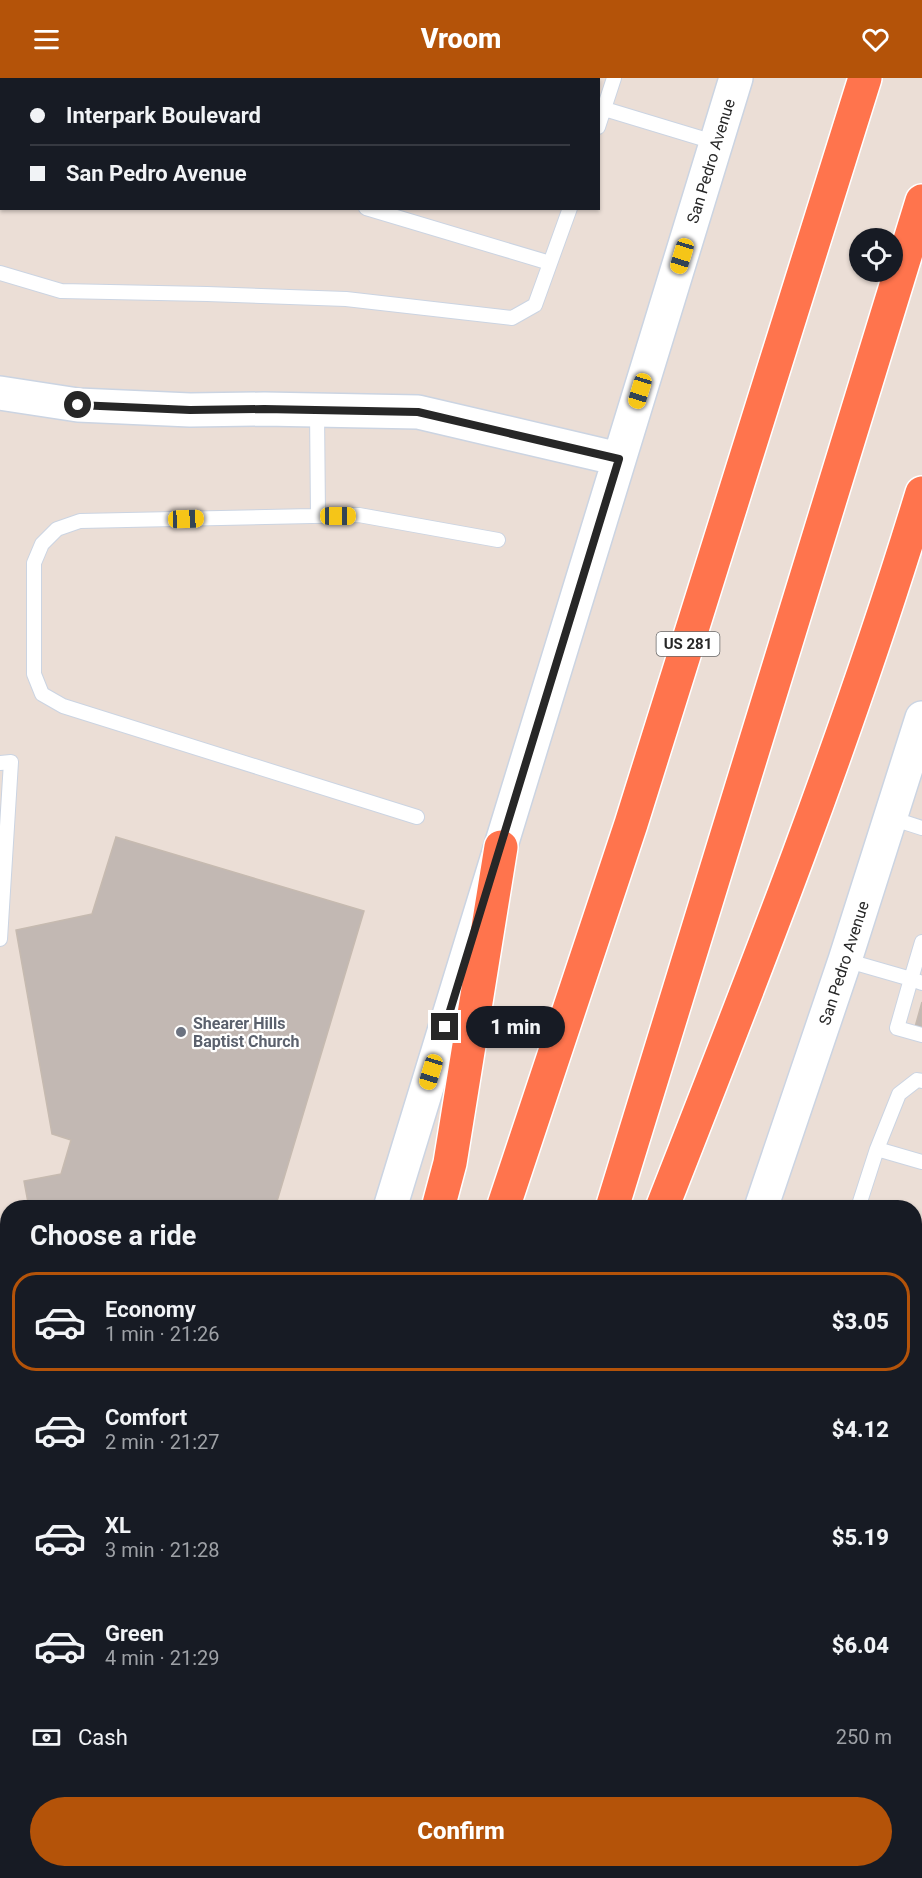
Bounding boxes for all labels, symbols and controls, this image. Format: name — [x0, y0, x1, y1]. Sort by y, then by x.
icon: menu — [30, 23, 63, 56]
text: Vroom — [421, 23, 501, 55]
icon: heart — [859, 23, 892, 56]
street label: San Pedro Avenue — [683, 96, 739, 226]
text: Interpark Boulevard — [66, 103, 261, 128]
text: San Pedro Avenue — [66, 161, 247, 186]
map controls — [849, 228, 903, 282]
button: locate — [849, 228, 903, 282]
car — [668, 236, 696, 276]
car — [626, 371, 654, 411]
route start — [64, 391, 91, 418]
car — [320, 507, 356, 525]
car — [168, 509, 204, 529]
road number: US 281 — [656, 632, 720, 656]
street label: San Pedro Avenue — [815, 899, 873, 1027]
callout: 1 min — [466, 1006, 565, 1048]
route end — [431, 1013, 458, 1040]
place label: Shearer Hills Baptist Church — [193, 1014, 299, 1051]
text: 1 min — [490, 1015, 541, 1039]
marker: Shearer Hills Baptist Church — [174, 1025, 188, 1039]
car — [417, 1052, 445, 1092]
text: Choose a ride — [30, 1220, 196, 1252]
icon: car — [33, 1295, 87, 1349]
text: Economy — [105, 1297, 196, 1322]
text: $3.05 — [832, 1309, 889, 1334]
text: 1 min · 21:26 — [105, 1322, 220, 1346]
icon: car — [33, 1403, 87, 1457]
text: Comfort — [105, 1405, 187, 1430]
text: $4.12 — [832, 1417, 889, 1442]
text: 2 min · 21:27 — [105, 1430, 220, 1454]
icon: car — [33, 1511, 87, 1565]
text: XL — [105, 1513, 131, 1538]
text: $5.19 — [832, 1525, 889, 1550]
text: 3 min · 21:28 — [105, 1538, 220, 1562]
icon: car — [33, 1619, 87, 1673]
text: Green — [105, 1621, 164, 1646]
text: $6.04 — [832, 1633, 889, 1658]
text: 4 min · 21:29 — [105, 1646, 220, 1670]
icon: cash — [30, 1721, 63, 1754]
text: Cash — [78, 1725, 128, 1750]
text: 250 m — [836, 1725, 892, 1749]
button: Confirm — [30, 1797, 892, 1866]

